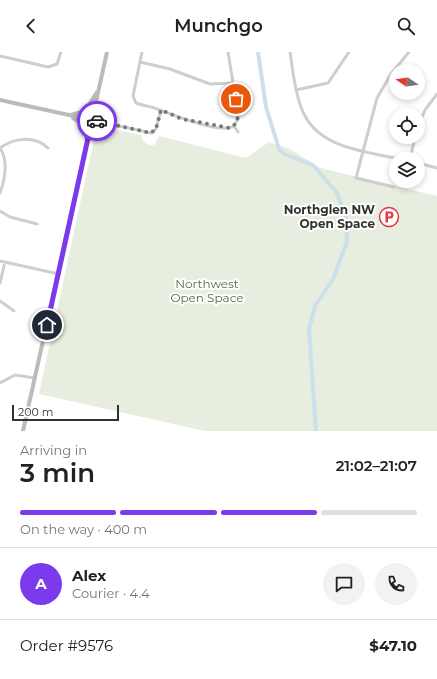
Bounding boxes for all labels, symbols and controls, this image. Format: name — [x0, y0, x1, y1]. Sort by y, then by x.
icon: back — [20, 15, 42, 37]
text: Munchgo — [174, 15, 263, 37]
icon: search — [395, 15, 417, 37]
north arrow — [389, 64, 425, 100]
map controls — [389, 64, 425, 188]
pin — [219, 82, 253, 116]
icon: bag — [225, 88, 247, 110]
courier — [77, 101, 117, 141]
button: locate — [389, 108, 425, 144]
icon: car — [86, 110, 108, 132]
button: layers — [389, 152, 425, 188]
place label: Northglen NW Open Space — [284, 202, 375, 231]
parking icon: Northglen NW Open Space — [378, 206, 400, 228]
park label: Northwest Open Space — [170, 276, 244, 305]
pin — [30, 308, 64, 342]
icon: home — [36, 314, 58, 336]
scale bar — [12, 403, 119, 422]
text: 200 m — [18, 405, 53, 419]
text: Arriving in — [20, 442, 87, 458]
text: 21:02–21:07 — [336, 456, 417, 475]
text: 3 min — [20, 457, 95, 489]
text: On the way · 400 m — [20, 521, 147, 537]
button: chat — [323, 563, 365, 605]
button: phone — [375, 563, 417, 605]
text: Alex — [72, 566, 106, 585]
text: A — [35, 574, 47, 593]
text: Courier · 4.4 — [72, 585, 150, 601]
text: Order #9576 — [20, 636, 113, 655]
text: $47.10 — [369, 636, 417, 655]

